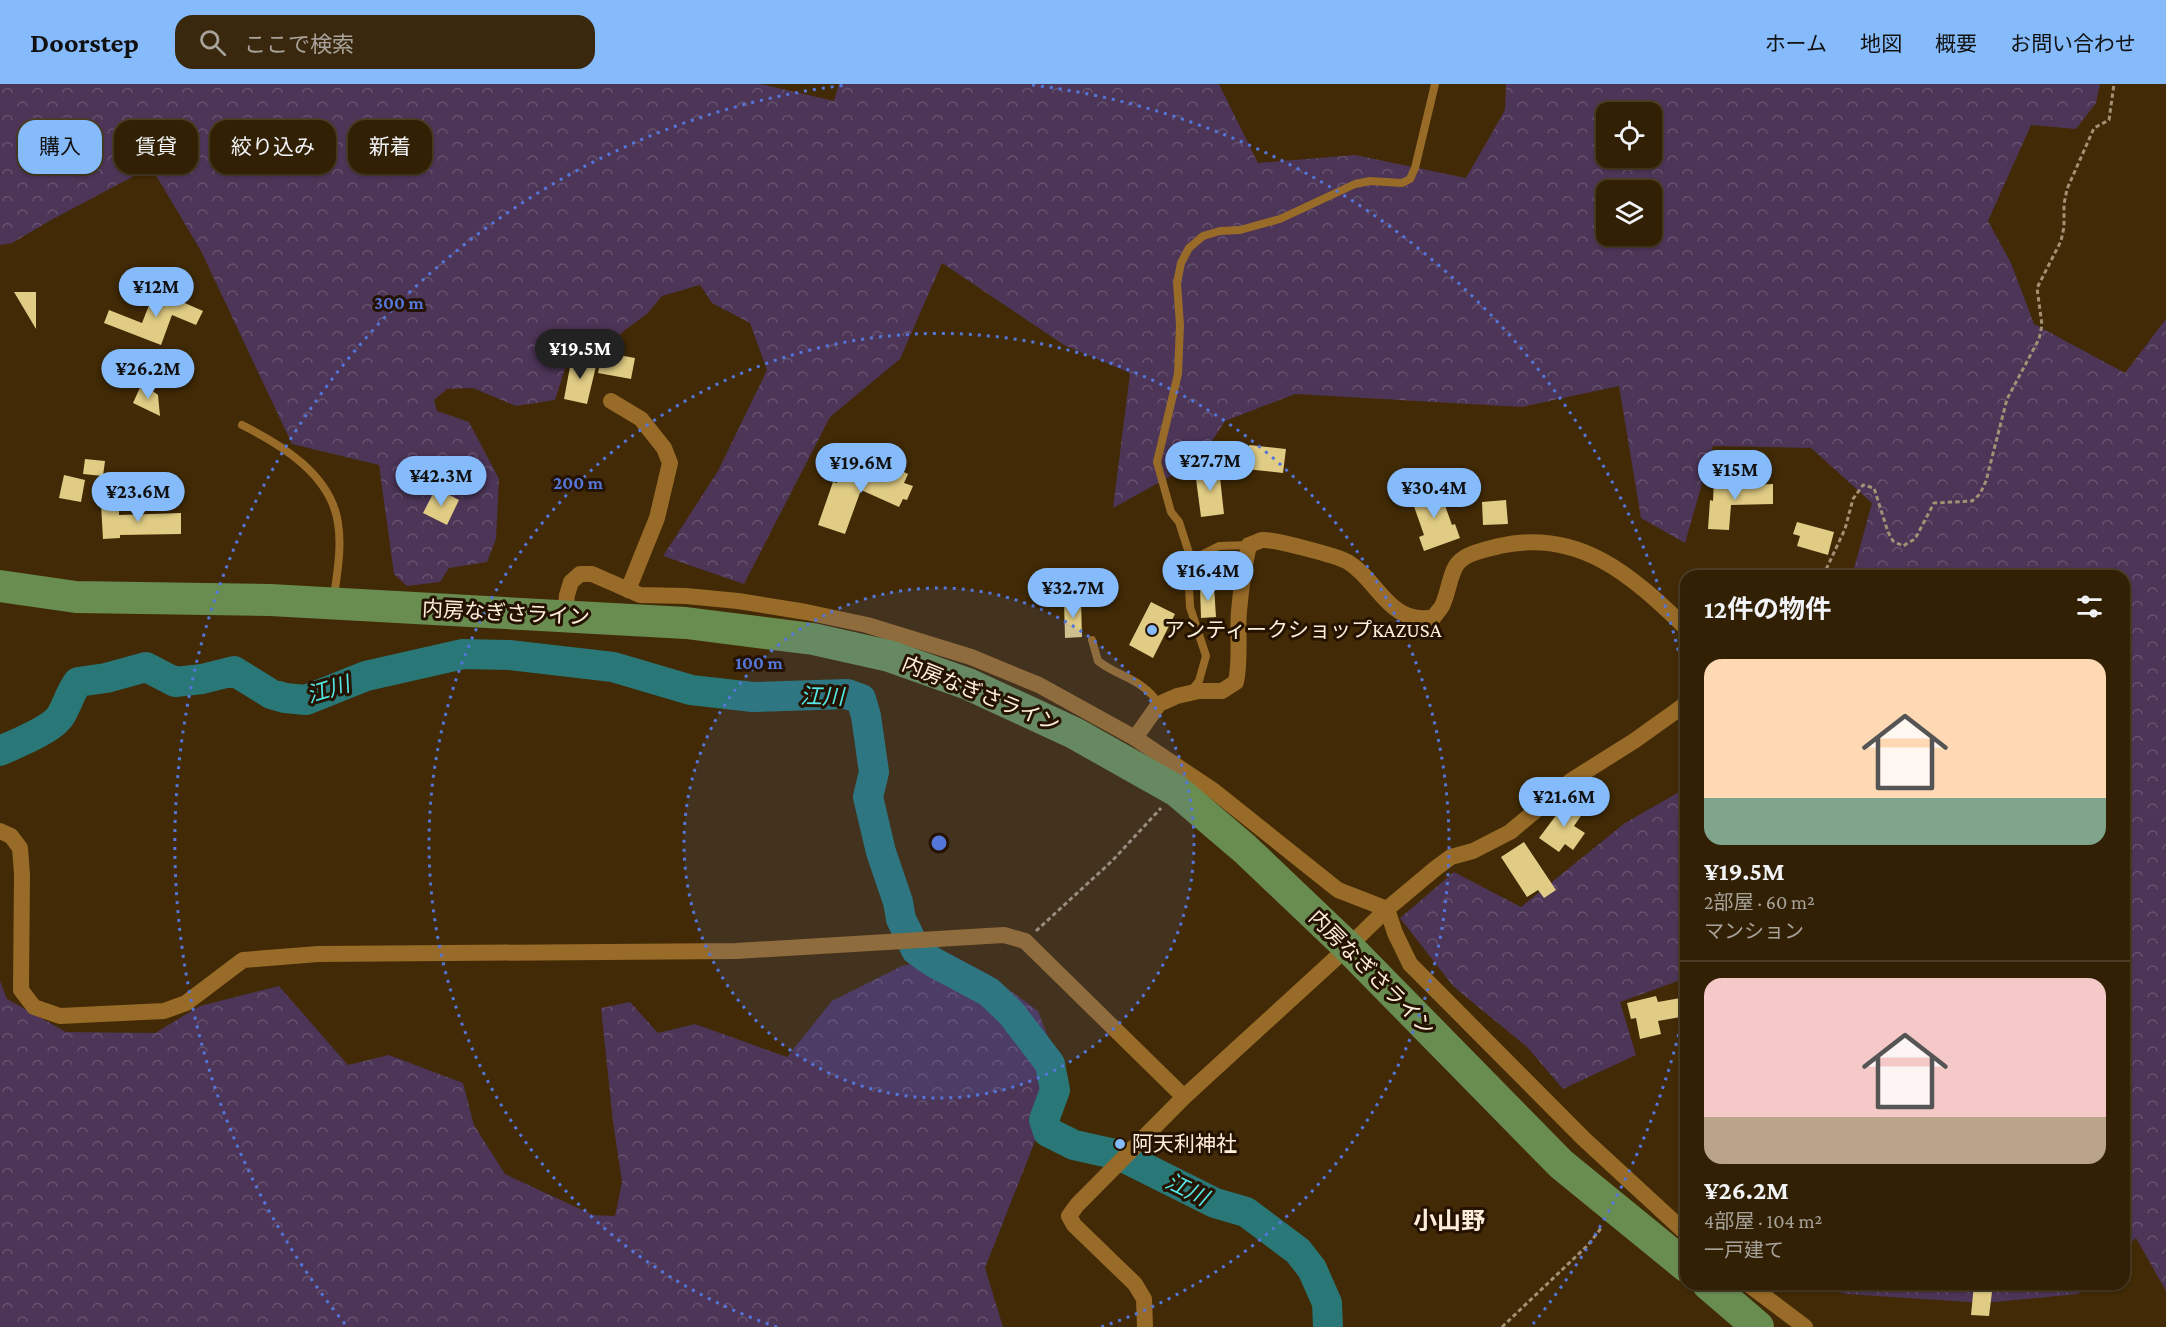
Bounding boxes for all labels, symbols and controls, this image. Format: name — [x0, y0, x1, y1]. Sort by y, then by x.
search box — [175, 15, 595, 69]
icon: search — [196, 26, 229, 59]
text: Doorstep — [30, 27, 139, 58]
text: ここで検索 — [244, 32, 354, 57]
text: ホーム — [1765, 32, 1827, 56]
text: 地図 — [1860, 32, 1902, 56]
text: 概要 — [1935, 32, 1977, 56]
text: お問い合わせ — [2010, 32, 2136, 56]
map controls — [1596, 102, 1662, 246]
button: locate — [1596, 102, 1662, 168]
chip: 購入 — [18, 120, 102, 174]
chip: 賃貸 — [114, 120, 198, 174]
chip: 絞り込み — [210, 120, 336, 174]
chip: 新着 — [348, 120, 432, 174]
button: layers — [1596, 180, 1662, 246]
pin: ¥12M — [120, 267, 192, 318]
text: ¥12M — [133, 275, 179, 297]
text: 300 m — [374, 293, 424, 313]
pin: ¥19.5M — [531, 329, 629, 380]
text: ¥19.5M — [549, 337, 611, 359]
pin: ¥26.2M — [99, 349, 197, 400]
text: ¥26.2M — [115, 357, 181, 379]
pin: ¥27.7M — [1161, 441, 1259, 492]
pin: ¥19.6M — [812, 443, 910, 494]
text: ¥27.7M — [1179, 449, 1241, 471]
pin: ¥15M — [1699, 450, 1771, 501]
text: ¥19.6M — [829, 451, 893, 473]
pin: ¥42.3M — [392, 456, 490, 507]
text: ¥15M — [1712, 458, 1758, 480]
text: ¥42.3M — [409, 464, 473, 486]
pin: ¥30.4M — [1385, 468, 1483, 519]
pin: ¥23.6M — [89, 472, 187, 523]
text: 200 m — [553, 473, 604, 493]
text: ¥30.4M — [1401, 476, 1467, 498]
text: ¥23.6M — [106, 480, 170, 502]
pin: ¥16.4M — [1159, 551, 1257, 602]
text: ¥16.4M — [1176, 559, 1240, 581]
pin: ¥32.7M — [1024, 568, 1122, 619]
text: ¥32.7M — [1042, 576, 1104, 598]
icon: filters — [2073, 590, 2106, 623]
text: 12件の物件 — [1704, 595, 1831, 624]
street label: 内房なぎさライン — [421, 597, 591, 629]
place label: アンティークショップKAZUSA — [1164, 618, 1442, 642]
marker: アンティークショップKAZUSA — [1145, 623, 1159, 637]
street label: 内房なぎさライン — [899, 651, 1063, 737]
text: 100 m — [735, 653, 783, 673]
water label: 江川 — [303, 671, 355, 708]
water label: 江川 — [800, 684, 846, 709]
icon: home — [1851, 698, 1959, 806]
pin: ¥21.6M — [1515, 777, 1613, 828]
text: ¥21.6M — [1533, 785, 1595, 807]
centre of rings — [929, 833, 949, 853]
text: ¥19.5M — [1704, 857, 1785, 886]
text: 2部屋 · 60 m² — [1704, 891, 1815, 913]
street label: 内房なぎさライン — [1304, 905, 1440, 1041]
text: マンション — [1704, 920, 1804, 942]
icon: home — [1851, 1017, 1959, 1125]
place label: 阿天利神社 — [1132, 1132, 1237, 1156]
marker: 阿天利神社 — [1113, 1137, 1127, 1151]
water label: 江川 — [1162, 1169, 1214, 1211]
text: ¥26.2M — [1704, 1176, 1789, 1205]
district label: 小山野 — [1413, 1207, 1485, 1234]
text: 4部屋 · 104 m² — [1704, 1210, 1822, 1232]
text: 一戸建て — [1704, 1239, 1784, 1261]

